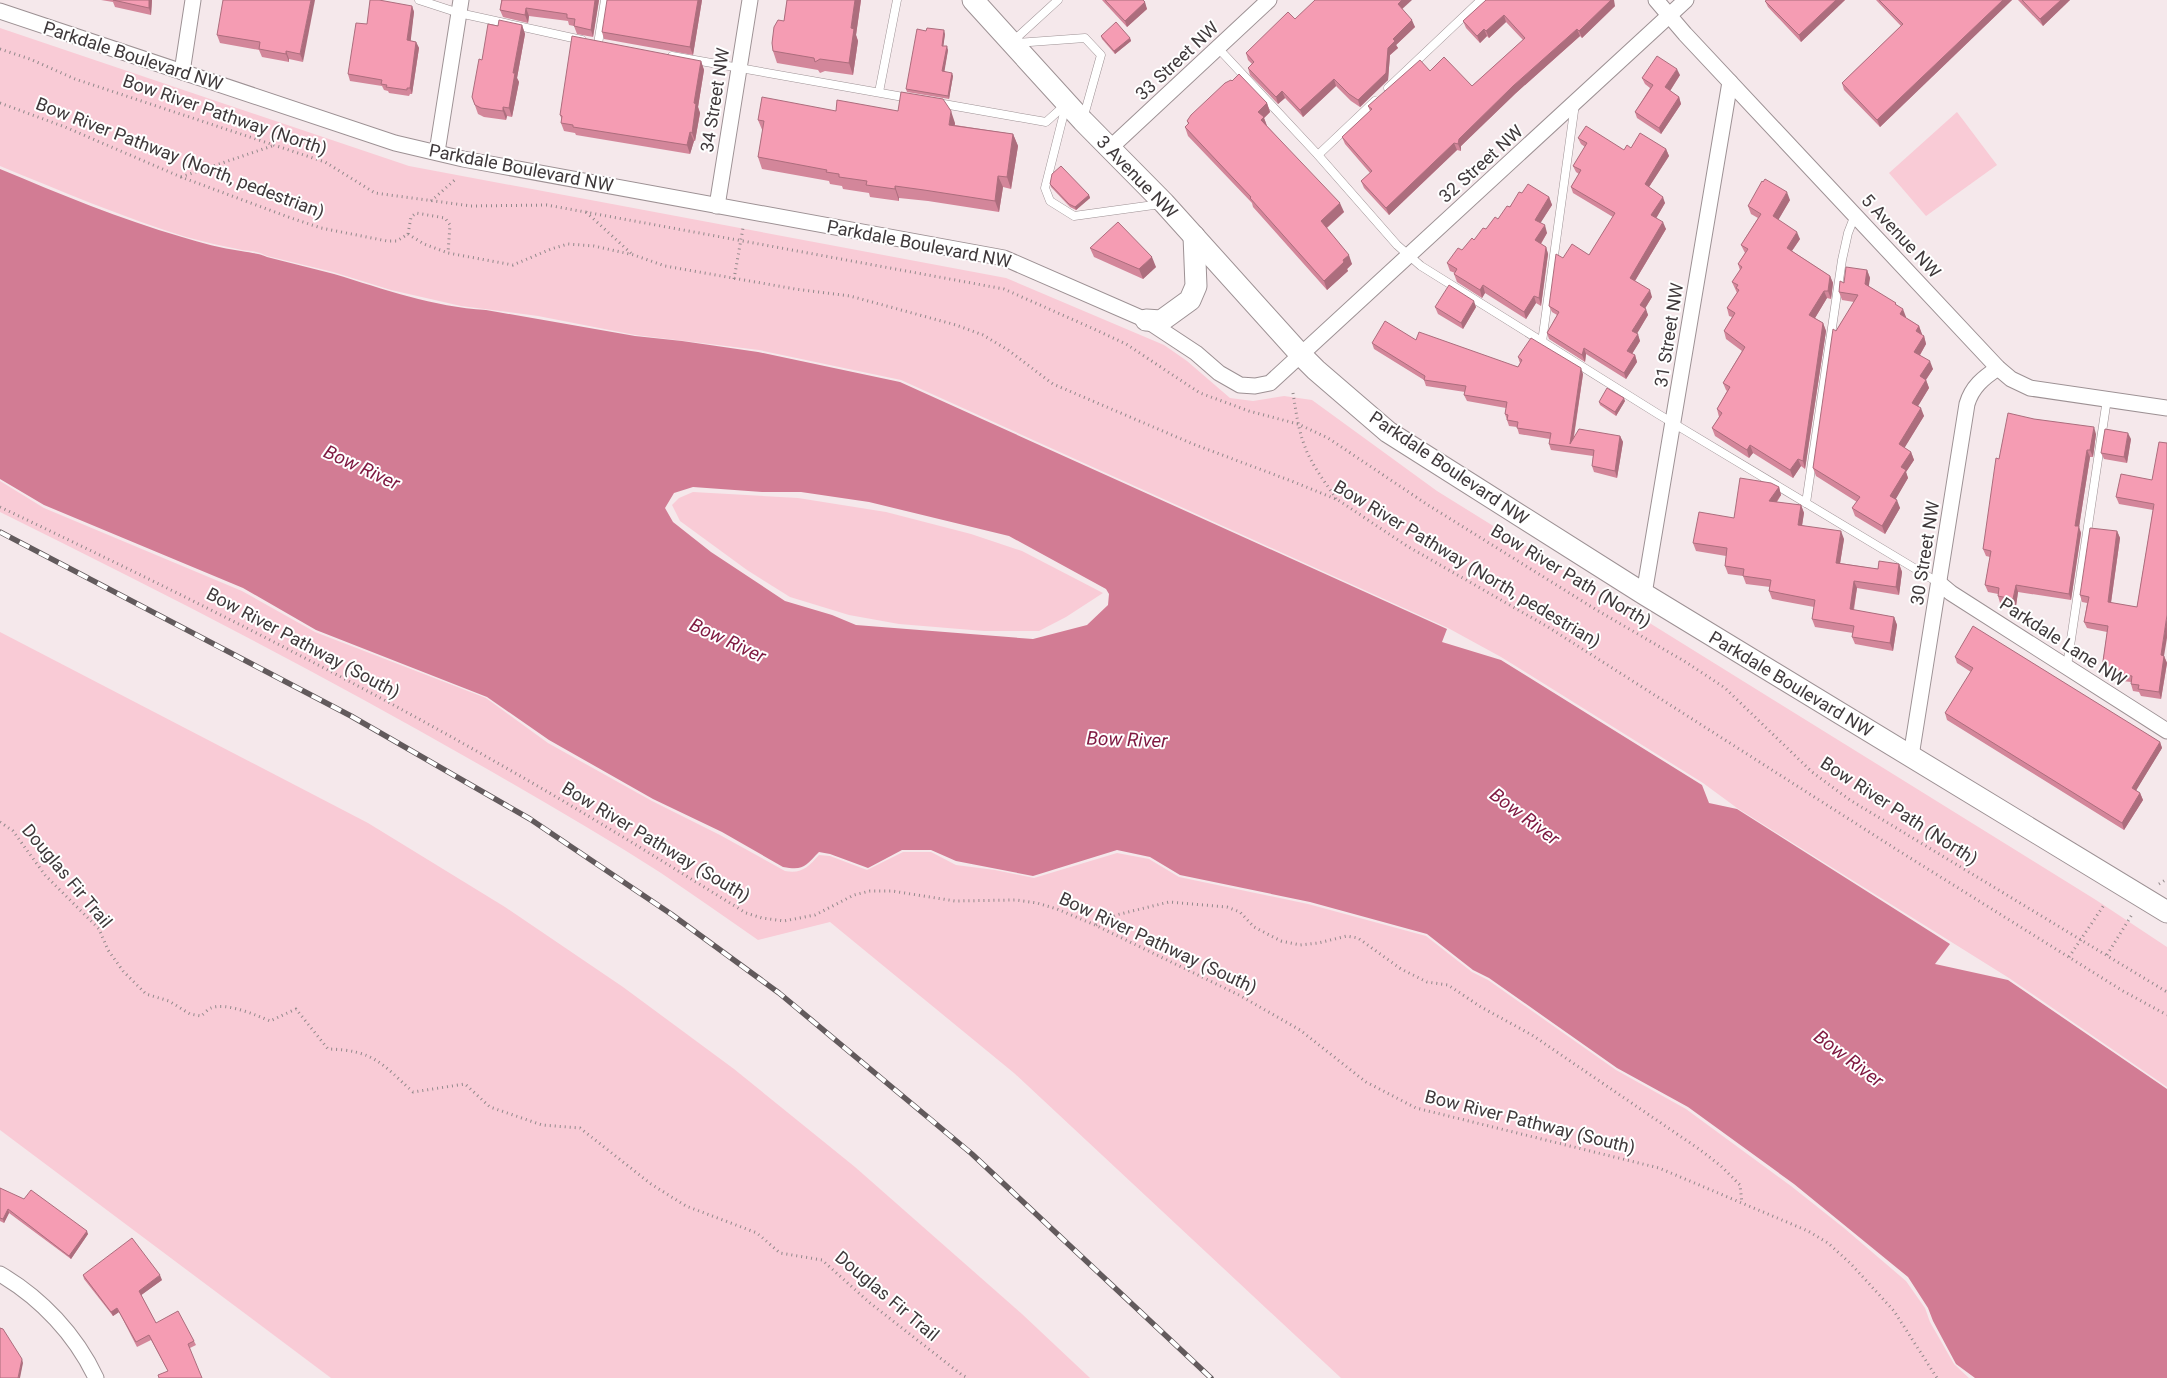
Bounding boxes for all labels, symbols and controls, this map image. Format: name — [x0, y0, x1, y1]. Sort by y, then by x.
street label: Parkdale Boulevard NW — [41, 17, 226, 94]
street label: 33 Street NW — [1131, 17, 1222, 104]
street label: 34 Street NW — [696, 46, 733, 154]
street label: Bow River Pathway (North) — [120, 70, 330, 160]
street label: Bow River Pathway (North, pedestrian) — [33, 93, 327, 223]
street label: 32 Street NW — [1434, 121, 1527, 207]
street label: 3 Avenue NW — [1093, 131, 1182, 222]
street label: Parkdale Boulevard NW — [427, 139, 615, 196]
street label: 5 Avenue NW — [1857, 189, 1945, 282]
street label: Parkdale Boulevard NW — [825, 215, 1013, 272]
street label: 31 Street NW — [1650, 281, 1687, 389]
street label: Parkdale Boulevard NW — [1366, 406, 1533, 529]
water label: Bow River — [320, 440, 404, 495]
street label: Bow River Pathway (North, pedestrian) — [1330, 475, 1604, 653]
street label: 30 Street NW — [1906, 499, 1943, 607]
street label: Bow River Path (North) — [1487, 519, 1655, 633]
street label: Bow River Pathway (South) — [203, 583, 403, 703]
street label: Parkdale Lane NW — [1996, 593, 2131, 690]
water label: Bow River — [686, 613, 770, 668]
street label: Parkdale Boulevard NW — [1706, 626, 1877, 741]
water label: Bow River — [1086, 727, 1169, 752]
street label: Bow River Path (North) — [1816, 752, 1982, 870]
street label: Bow River Pathway (South) — [558, 777, 754, 907]
water label: Bow River — [1485, 783, 1565, 850]
street label: Douglas Fir Trail — [18, 820, 117, 932]
street label: Bow River Pathway (South) — [1056, 887, 1260, 999]
water label: Bow River — [1809, 1025, 1889, 1092]
street label: Bow River Pathway (South) — [1423, 1085, 1637, 1159]
street label: Douglas Fir Trail — [831, 1246, 943, 1345]

